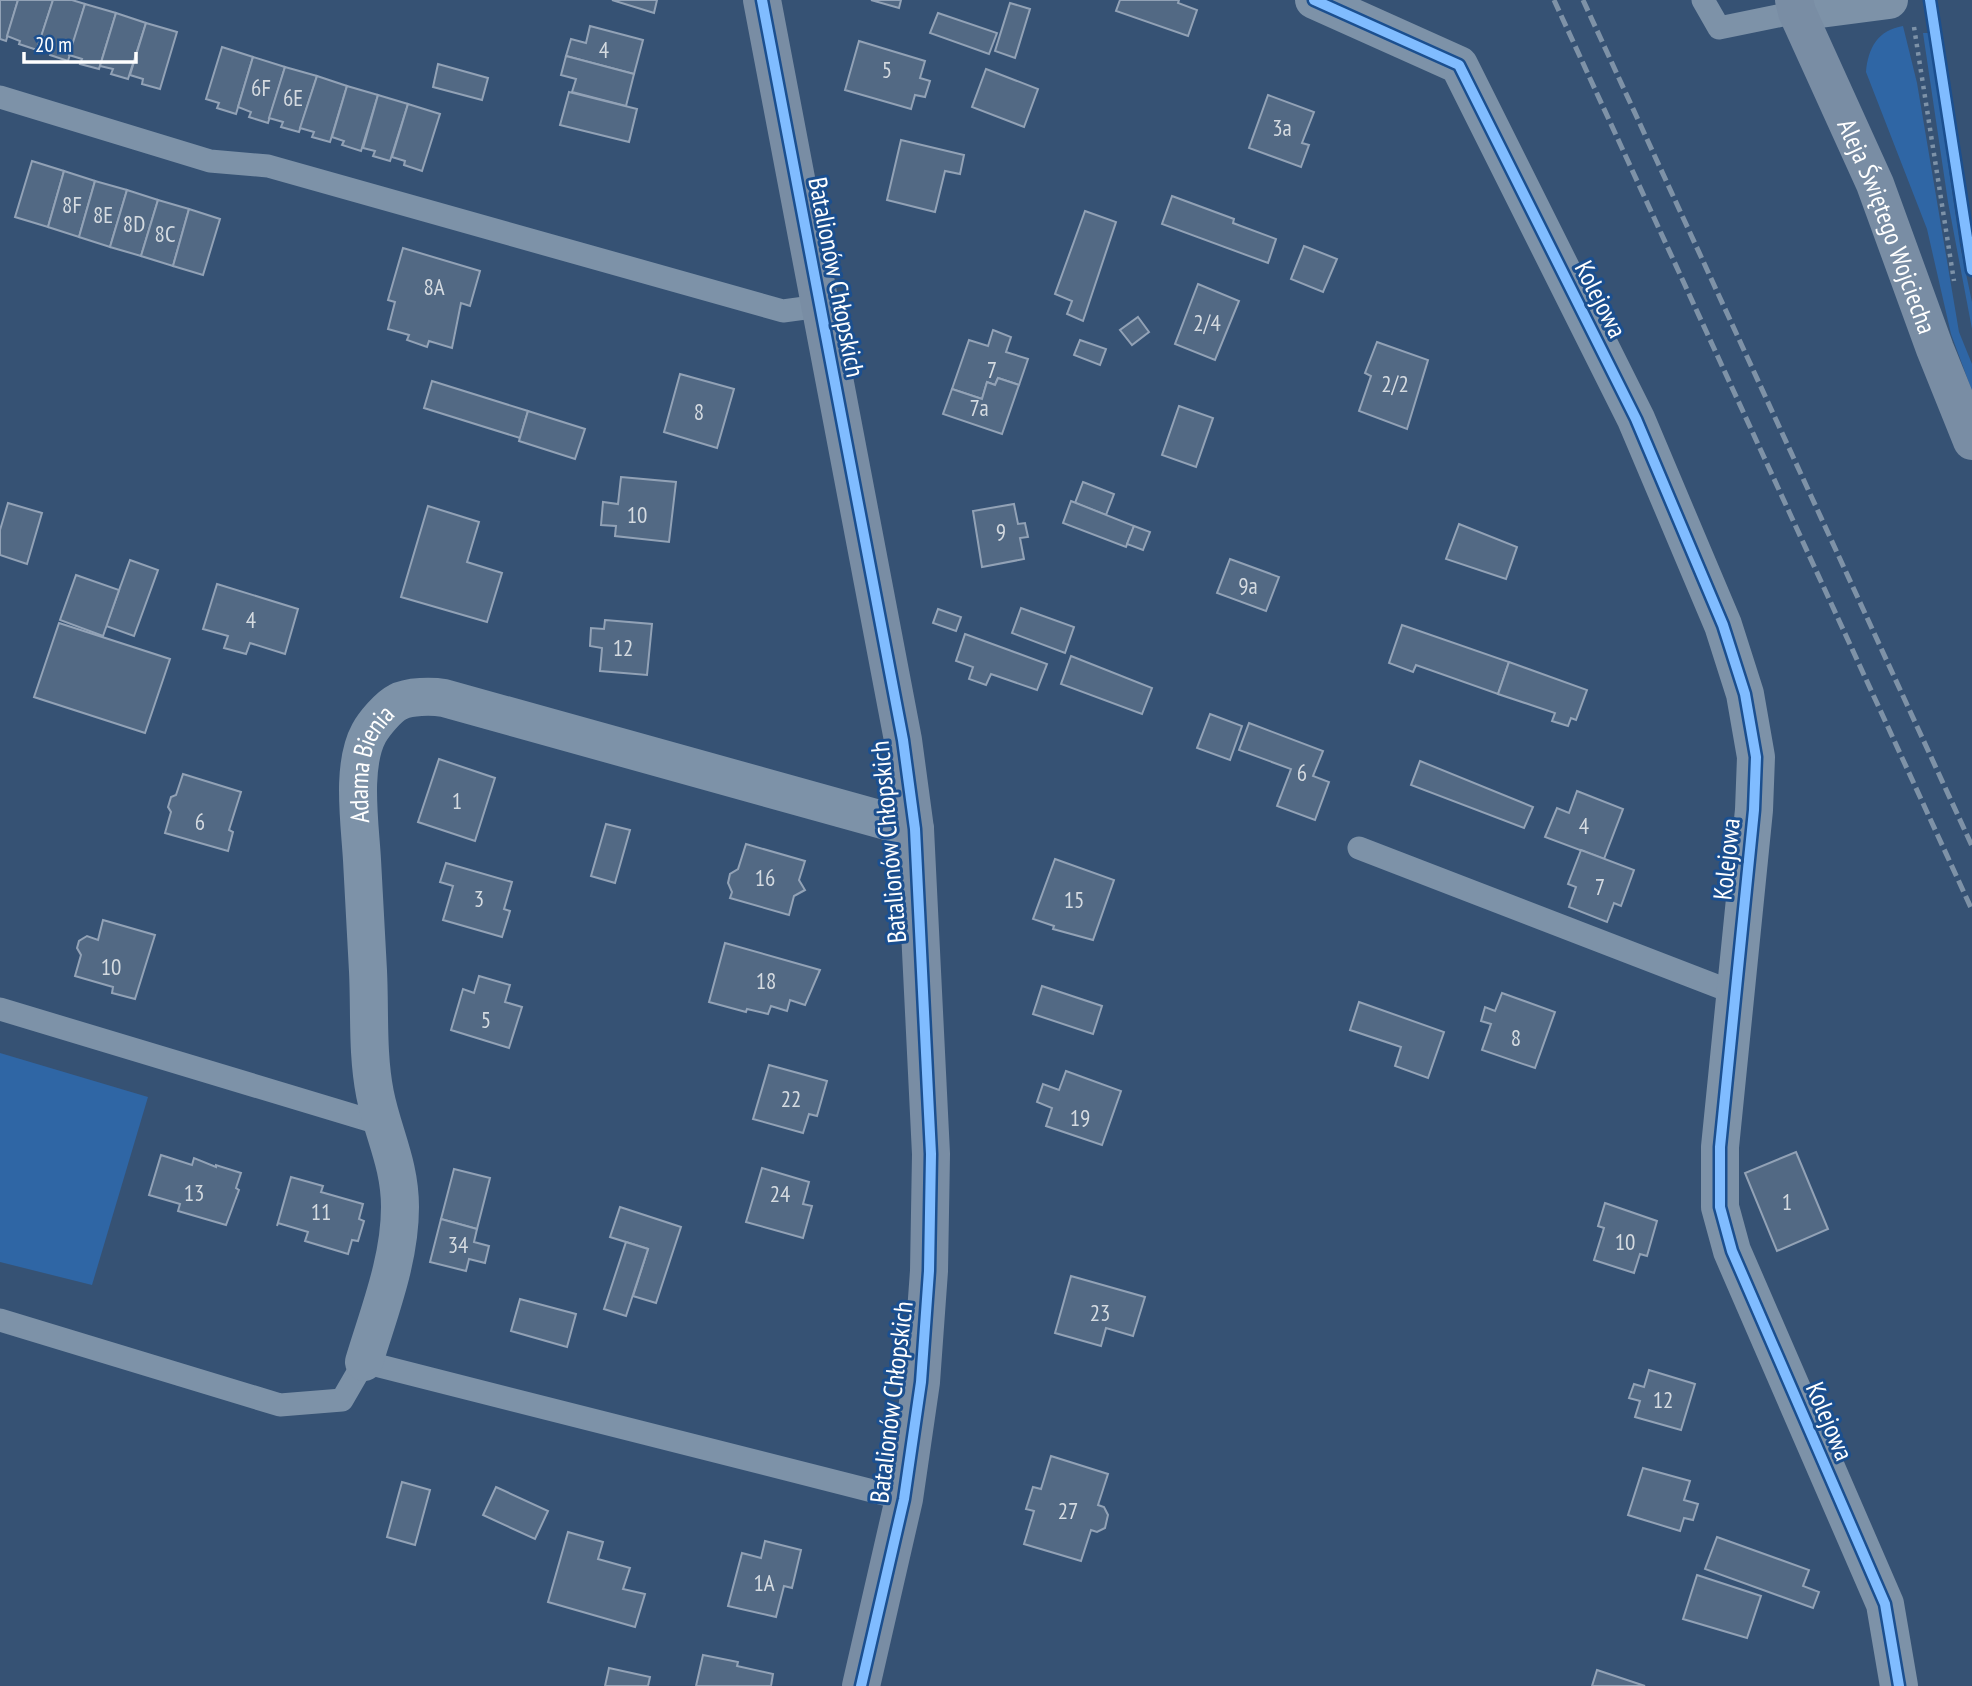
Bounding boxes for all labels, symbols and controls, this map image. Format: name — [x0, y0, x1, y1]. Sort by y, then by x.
scale bar — [24, 21, 136, 65]
text: 20 m — [35, 31, 72, 58]
house number: 4 — [599, 35, 609, 64]
house number: 5 — [882, 55, 892, 84]
house number: 6F — [251, 73, 271, 102]
house number: 6E — [283, 83, 303, 112]
house number: 3a — [1272, 113, 1292, 142]
street label: Aleja Świętego Wojciecha — [1831, 113, 1944, 338]
street label: Batalionów Chłopskich — [801, 174, 873, 380]
house number: 8F — [62, 190, 82, 219]
house number: 8E — [93, 200, 113, 229]
house number: 8D — [123, 209, 145, 238]
house number: 8C — [155, 219, 175, 248]
street label: Kolejowa — [1568, 255, 1634, 343]
house number: 8A — [423, 272, 445, 301]
house number: 2/4 — [1193, 308, 1221, 337]
house number: 7 — [987, 355, 997, 384]
house number: 2/2 — [1381, 369, 1409, 398]
house number: 7a — [969, 393, 989, 422]
house number: 8 — [694, 397, 704, 426]
house number: 10 — [627, 500, 647, 529]
house number: 9 — [996, 517, 1006, 546]
house number: 9a — [1238, 571, 1258, 600]
house number: 4 — [246, 605, 256, 634]
house number: 12 — [613, 633, 633, 662]
street label: Adama Bienia — [341, 697, 401, 824]
street label: Batalionów Chłopskich — [863, 739, 913, 945]
house number: 6 — [1297, 758, 1307, 787]
house number: 1 — [452, 786, 462, 815]
house number: 6 — [195, 807, 205, 836]
house number: 4 — [1579, 811, 1589, 840]
street label: Kolejowa — [1705, 816, 1747, 902]
house number: 16 — [755, 863, 775, 892]
house number: 7 — [1595, 872, 1605, 901]
house number: 3 — [474, 884, 484, 913]
house number: 15 — [1064, 885, 1084, 914]
house number: 10 — [101, 952, 121, 981]
house number: 18 — [756, 966, 776, 995]
house number: 5 — [481, 1005, 491, 1034]
house number: 8 — [1511, 1023, 1521, 1052]
house number: 22 — [781, 1084, 801, 1113]
house number: 19 — [1070, 1103, 1090, 1132]
house number: 13 — [184, 1178, 204, 1207]
house number: 24 — [770, 1179, 790, 1208]
house number: 1 — [1782, 1187, 1792, 1216]
house number: 11 — [311, 1197, 331, 1226]
house number: 10 — [1615, 1227, 1635, 1256]
house number: 34 — [448, 1230, 468, 1259]
house number: 23 — [1090, 1298, 1110, 1327]
street label: Batalionów Chłopskich — [862, 1299, 920, 1505]
street label: Kolejowa — [1799, 1377, 1861, 1465]
house number: 12 — [1653, 1385, 1673, 1414]
house number: 27 — [1058, 1496, 1078, 1525]
house number: 1A — [753, 1568, 775, 1597]

